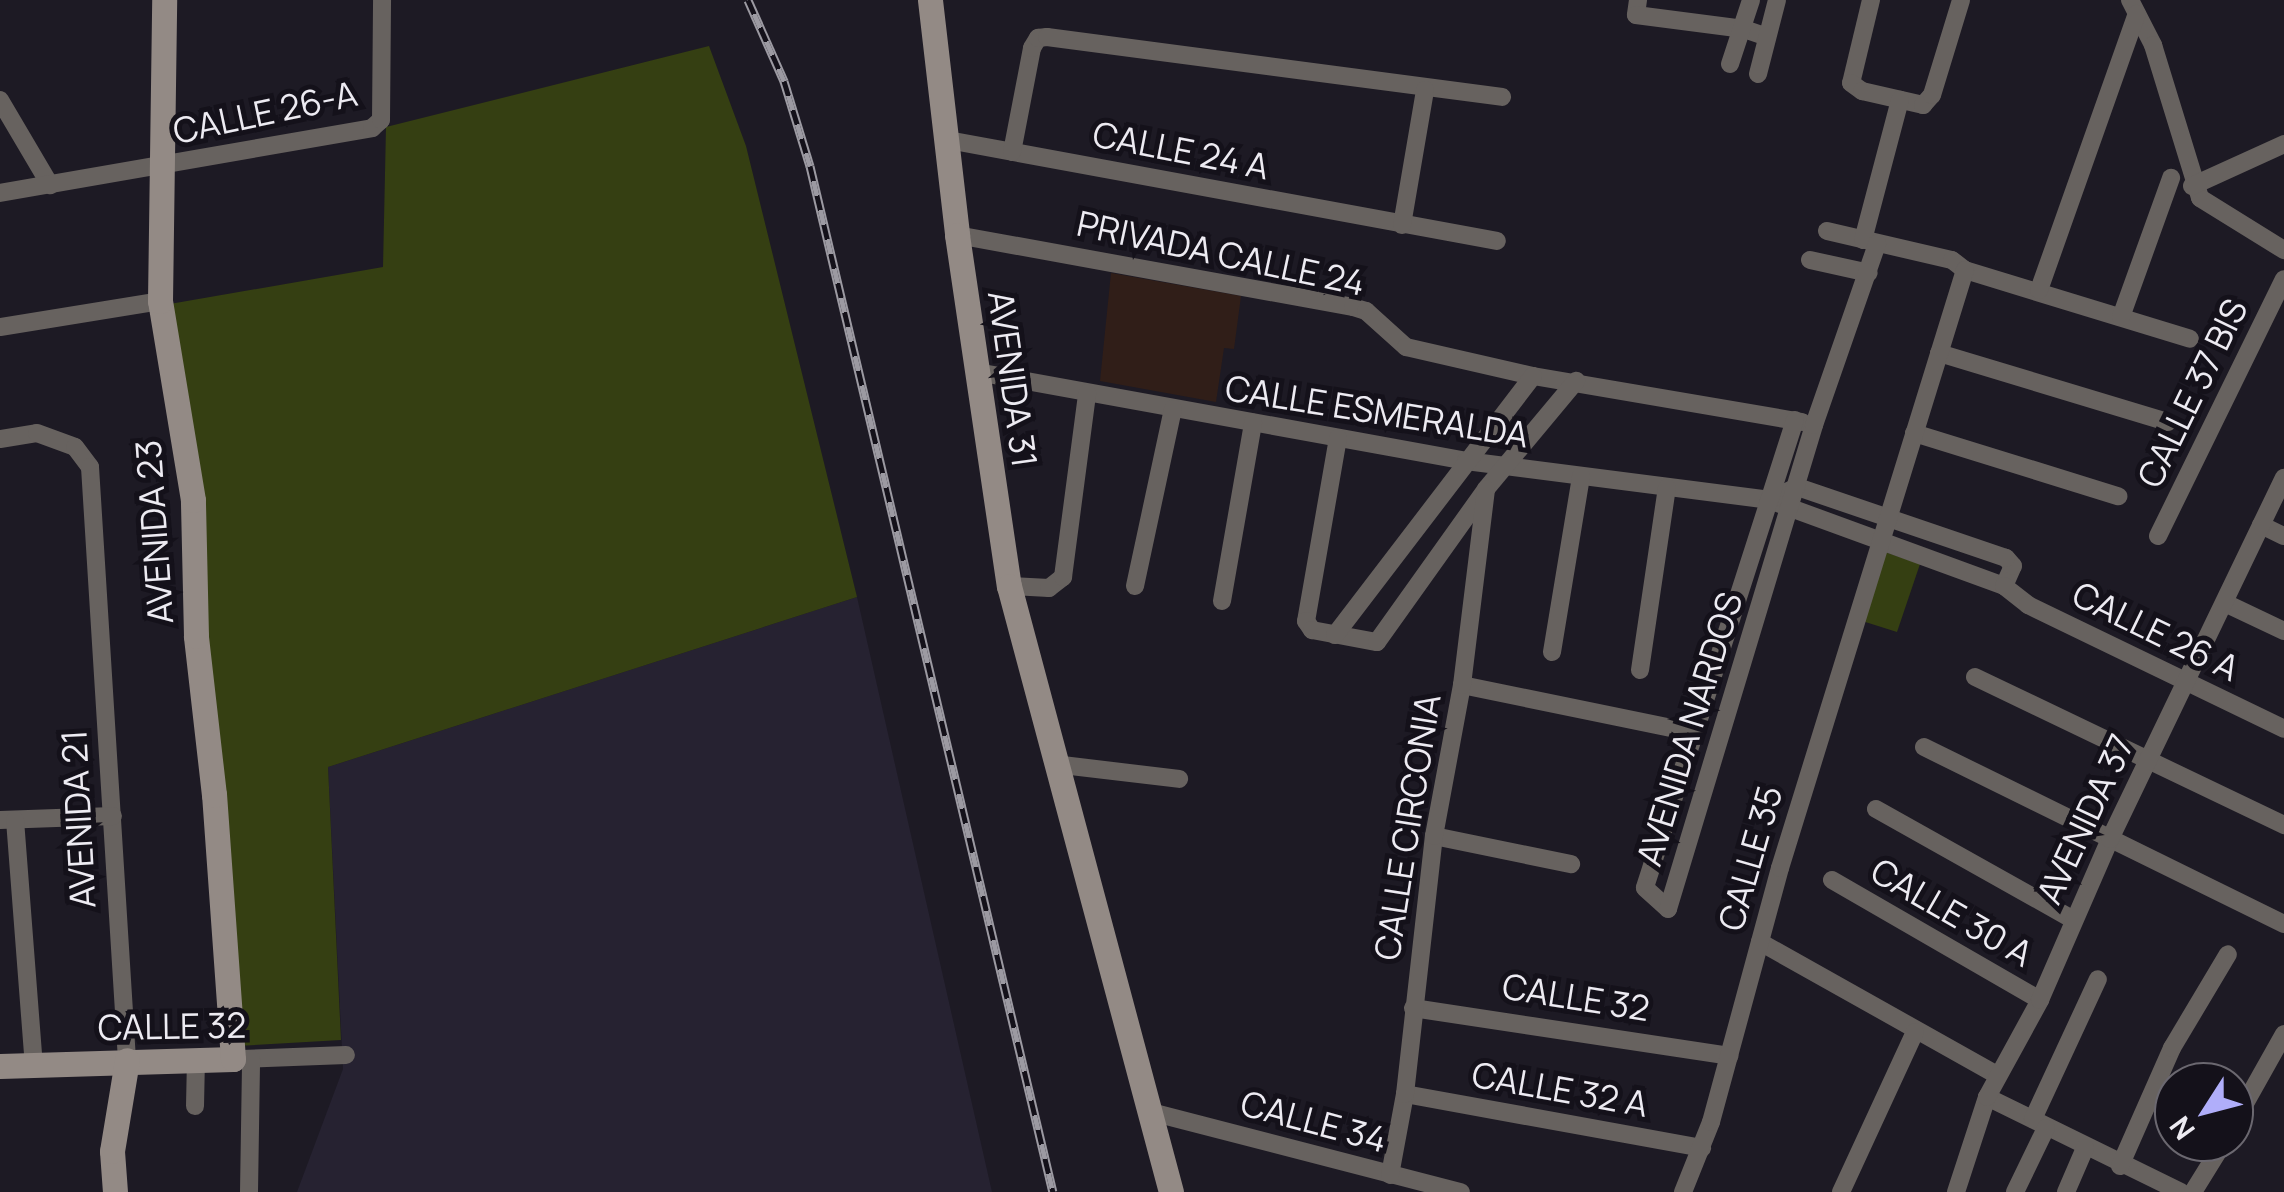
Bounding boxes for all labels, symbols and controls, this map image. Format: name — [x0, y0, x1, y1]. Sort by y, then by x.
street label: CALLE 26-A — [169, 72, 361, 152]
street label: CALLE 24 A — [1090, 112, 1272, 188]
street label: PRIVADA CALLE 24 — [1073, 202, 1369, 304]
street label: AVENIDA 31 — [980, 288, 1046, 470]
street label: CALLE 37 BIS — [2128, 292, 2256, 494]
street label: CALLE ESMERALDA — [1222, 366, 1532, 456]
street label: AVENIDA 23 — [127, 439, 181, 625]
street label: CALLE 26 A — [2066, 573, 2246, 689]
street label: AVENIDA NARDOS — [1627, 587, 1751, 871]
street label: CALLE CIRCONIA — [1365, 691, 1449, 963]
street label: AVENIDA 37 — [2028, 728, 2142, 910]
street label: AVENIDA 21 — [52, 729, 104, 909]
street label: CALLE 35 — [1709, 781, 1791, 935]
street label: CALLE 30 A — [1864, 849, 2040, 975]
street label: CALLE 32 — [1499, 965, 1653, 1029]
street label: CALLE 32 — [97, 1004, 247, 1048]
street label: CALLE 32 A — [1469, 1053, 1651, 1125]
north arrow — [2154, 1062, 2254, 1162]
street label: CALLE 34 — [1237, 1081, 1391, 1161]
text: N — [2160, 1109, 2203, 1148]

